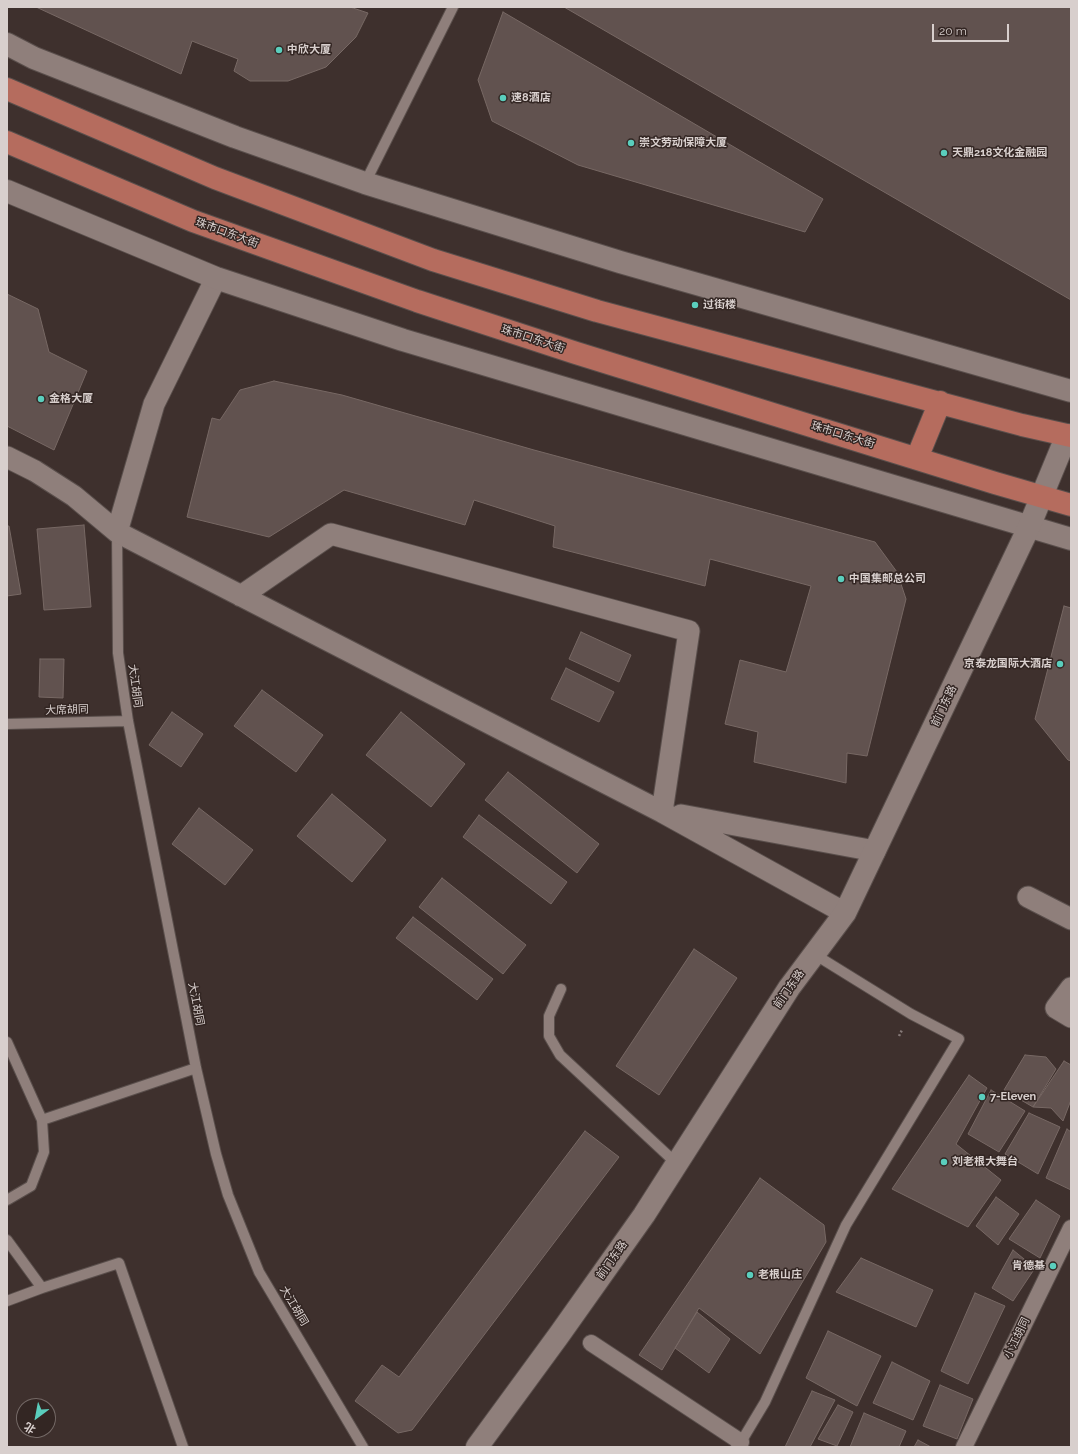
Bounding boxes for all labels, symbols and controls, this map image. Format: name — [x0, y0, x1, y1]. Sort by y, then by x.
scale bar — [934, 16, 1011, 42]
text: 20 m — [939, 24, 967, 38]
place label: 中欣大厦 — [287, 43, 331, 57]
marker: 中欣大厦 — [274, 45, 284, 55]
place label: 速8酒店 — [511, 91, 551, 105]
marker: 速8酒店 — [498, 93, 508, 103]
place label: 崇文劳动保障大厦 — [639, 136, 727, 150]
marker: 崇文劳动保障大厦 — [626, 138, 636, 148]
place label: 天鼎218文化金融园 — [952, 146, 1047, 160]
marker: 天鼎218文化金融园 — [939, 148, 949, 158]
street label: 珠市口东大街 — [194, 216, 260, 250]
place label: 过街楼 — [703, 298, 736, 312]
marker: 过街楼 — [690, 300, 700, 310]
street label: 珠市口东大街 — [500, 323, 566, 355]
place label: 金格大厦 — [49, 392, 93, 406]
marker: 金格大厦 — [36, 394, 46, 404]
street label: 珠市口东大街 — [810, 419, 876, 451]
place label: 中国集邮总公司 — [849, 572, 926, 586]
marker: 中国集邮总公司 — [836, 574, 846, 584]
place label: 京泰龙国际大酒店 — [964, 657, 1052, 671]
marker: 京泰龙国际大酒店 — [1055, 659, 1065, 669]
street label: 大江胡同 — [125, 663, 145, 709]
street label: 前门东路 — [929, 683, 959, 729]
street label: 大席胡同 — [45, 703, 89, 717]
street label: 前门东路 — [771, 967, 807, 1011]
street label: 大江胡同 — [185, 981, 207, 1027]
place label: 7-Eleven — [990, 1090, 1036, 1104]
marker: 7-Eleven — [977, 1092, 987, 1102]
place label: 刘老根大舞台 — [952, 1155, 1018, 1169]
marker: 刘老根大舞台 — [939, 1157, 949, 1167]
street label: 前门东路 — [594, 1238, 630, 1282]
place label: 肯德基 — [1012, 1259, 1045, 1273]
marker: 肯德基 — [1048, 1261, 1058, 1271]
place label: 老根山庄 — [758, 1268, 802, 1282]
marker: 老根山庄 — [745, 1270, 755, 1280]
street label: 大江胡同 — [277, 1284, 311, 1328]
street label: 小江胡同 — [1001, 1315, 1033, 1361]
north arrow — [16, 1398, 56, 1438]
text: 北 — [22, 1419, 38, 1436]

